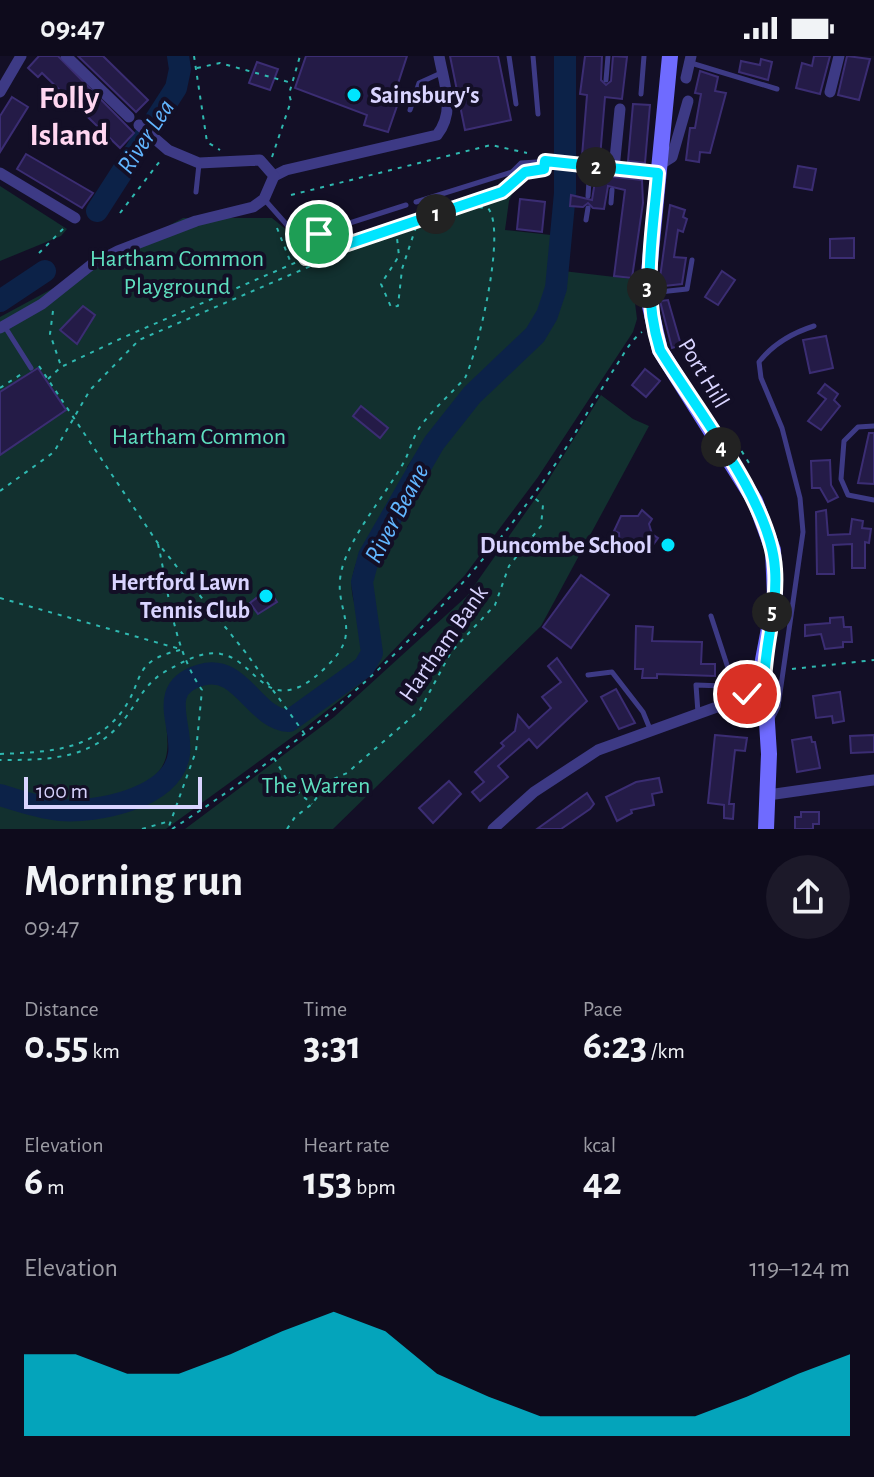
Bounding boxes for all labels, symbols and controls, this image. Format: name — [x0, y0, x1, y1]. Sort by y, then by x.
text: 09:47 — [40, 13, 105, 43]
district label: Folly Island — [30, 82, 109, 151]
place label: Sainsbury's — [370, 84, 479, 108]
marker: Sainsbury's — [345, 86, 363, 104]
water label: River Lea — [112, 95, 179, 178]
pin: 2 — [576, 147, 616, 187]
text: 2 — [591, 156, 601, 178]
pin: 1 — [416, 194, 456, 234]
pin — [285, 200, 353, 268]
text: 1 — [432, 203, 440, 225]
icon: arrive — [297, 212, 341, 256]
park label: Hartham Common Playground — [90, 247, 264, 299]
pin: 3 — [627, 268, 667, 308]
text: 3 — [642, 277, 652, 299]
street label: Port Hill — [673, 335, 733, 412]
park label: Hartham Common — [112, 425, 286, 449]
pin: 4 — [701, 427, 741, 467]
text: 4 — [715, 436, 727, 458]
water label: River Beane — [360, 460, 434, 567]
place label: Duncombe School — [480, 534, 652, 558]
marker: Duncombe School — [659, 536, 677, 554]
place label: Hertford Lawn Tennis Club — [111, 571, 250, 623]
street label: Hartham Bank — [395, 581, 493, 706]
marker: Hertford Lawn Tennis Club — [257, 587, 275, 605]
pin: 5 — [752, 592, 792, 632]
text: 5 — [767, 601, 777, 623]
pin — [713, 660, 781, 728]
icon: check — [725, 672, 769, 716]
scale bar — [24, 773, 202, 809]
park label: The Warren — [262, 774, 370, 798]
text: 100 m — [36, 780, 88, 802]
button: share — [766, 855, 850, 939]
text: Morning run — [24, 860, 243, 904]
text: 09:47 — [24, 914, 79, 940]
text: Distance — [24, 998, 99, 1020]
text: Time — [303, 998, 347, 1020]
text: Pace — [583, 998, 622, 1020]
text: 0.55 — [24, 1026, 89, 1066]
text: 3:31 — [303, 1026, 361, 1066]
text: 6:23 — [583, 1026, 647, 1066]
text: km — [89, 1040, 120, 1062]
text: /km — [647, 1040, 685, 1062]
text: Elevation — [24, 1134, 104, 1156]
text: Heart rate — [303, 1134, 390, 1156]
text: kcal — [583, 1134, 616, 1156]
text: 6 — [24, 1162, 43, 1202]
text: 153 — [303, 1162, 352, 1202]
text: 42 — [583, 1162, 622, 1202]
text: m — [43, 1176, 65, 1198]
text: bpm — [352, 1176, 396, 1198]
text: Elevation — [24, 1255, 118, 1281]
text: 119–124 m — [749, 1255, 850, 1281]

